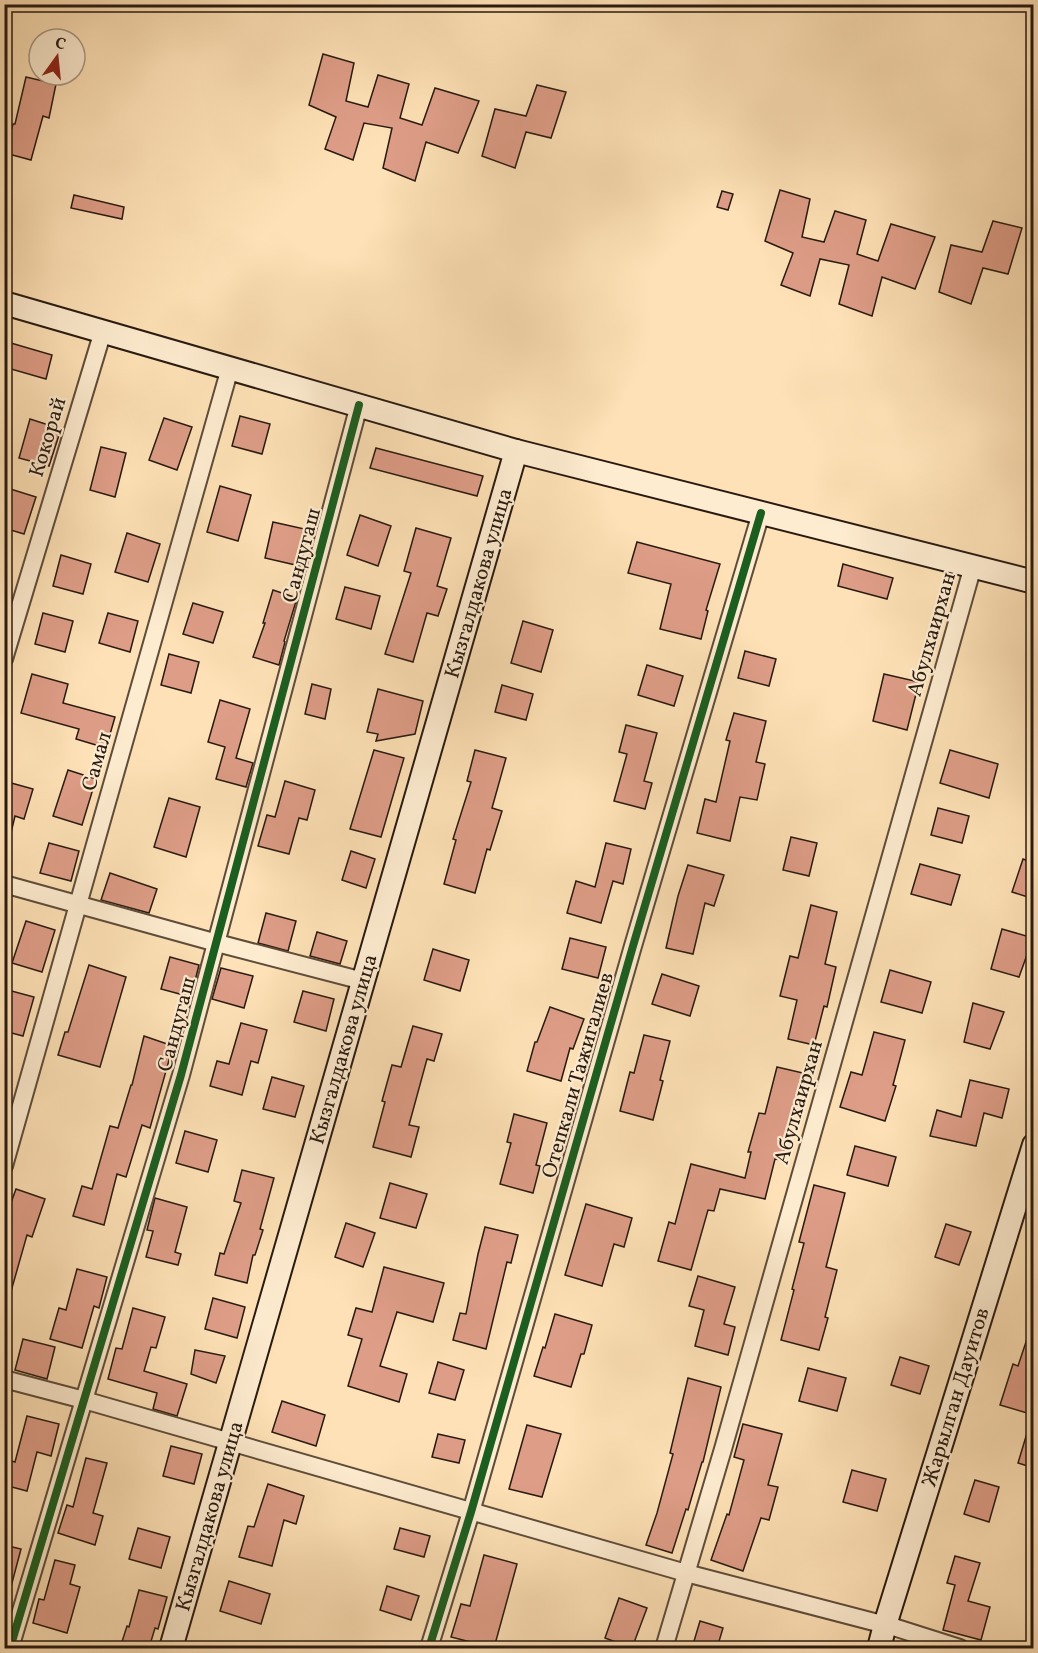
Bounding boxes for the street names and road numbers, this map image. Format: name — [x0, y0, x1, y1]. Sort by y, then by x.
street label: Кокорай — [23, 394, 74, 481]
street label: Кызгалдакова улица — [438, 485, 521, 682]
street label: Сандугаш — [276, 505, 329, 606]
street label: Абулхаирхан — [901, 569, 964, 700]
street label: Самал — [75, 728, 120, 794]
street label: Кызгалдакова улица — [303, 951, 386, 1148]
street label: Отепкали Тажигалиев — [535, 969, 622, 1182]
street label: Сандугаш — [151, 974, 204, 1075]
street label: Абулхаирхан — [768, 1037, 831, 1168]
street label: Жарылган Дауитов — [915, 1304, 998, 1491]
street label: Кызгалдакова улица — [169, 1418, 252, 1615]

